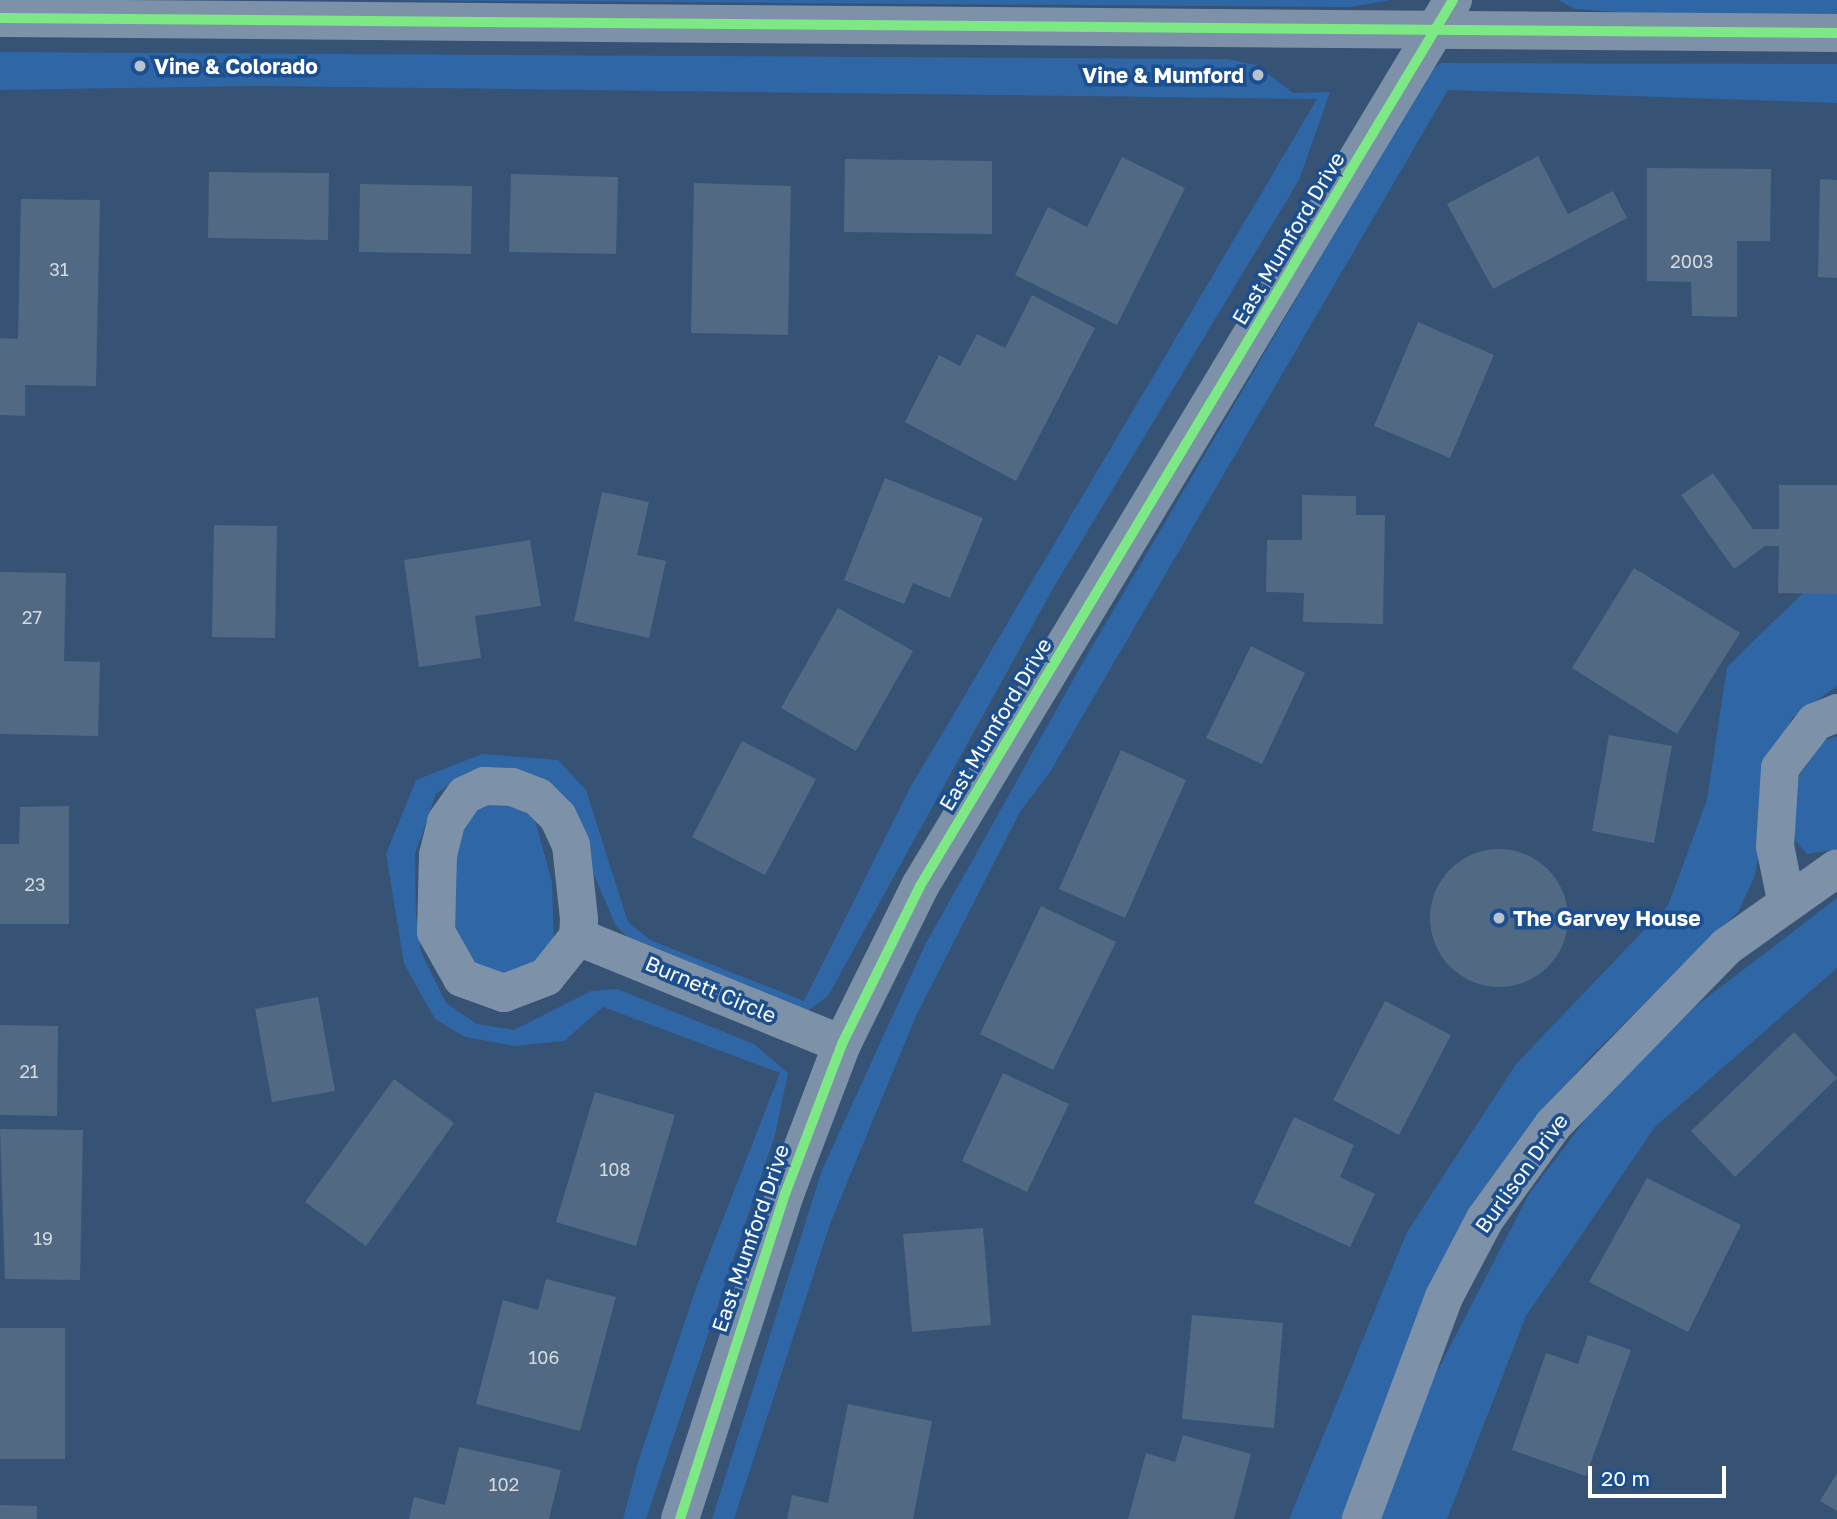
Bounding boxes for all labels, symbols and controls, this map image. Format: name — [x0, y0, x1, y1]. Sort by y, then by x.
place label: Vine & Colorado — [154, 53, 318, 79]
marker: Vine & Colorado — [132, 58, 148, 74]
place label: Vine & Mumford — [1082, 62, 1244, 88]
marker: Vine & Mumford — [1250, 67, 1266, 83]
street label: East Mumford Drive — [1227, 147, 1349, 329]
house number: 2003 — [1670, 250, 1714, 272]
house number: 31 — [49, 258, 69, 280]
house number: 27 — [22, 606, 42, 628]
street label: East Mumford Drive — [934, 633, 1056, 815]
house number: 23 — [25, 873, 45, 895]
place label: The Garvey House — [1513, 905, 1701, 931]
marker: The Garvey House — [1491, 910, 1507, 926]
street label: Burnett Circle — [642, 950, 780, 1028]
house number: 21 — [19, 1060, 39, 1082]
street label: Burlison Drive — [1469, 1108, 1573, 1238]
street label: East Mumford Drive — [706, 1141, 794, 1335]
house number: 108 — [600, 1158, 630, 1180]
house number: 19 — [33, 1227, 53, 1249]
house number: 106 — [529, 1346, 559, 1368]
scale bar — [1592, 1452, 1730, 1496]
text: 20 m — [1601, 1465, 1650, 1491]
house number: 102 — [489, 1473, 519, 1495]

